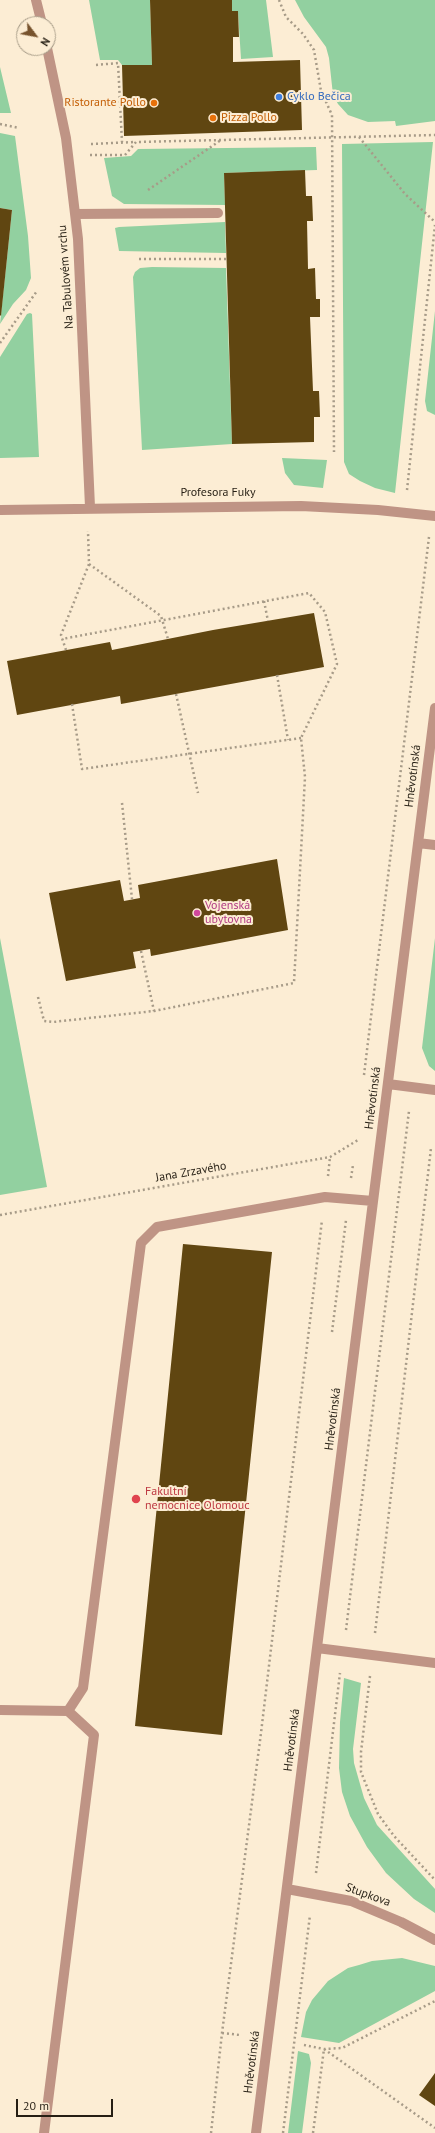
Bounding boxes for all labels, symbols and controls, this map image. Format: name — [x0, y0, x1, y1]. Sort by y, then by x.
north arrow — [16, 16, 56, 56]
text: N — [37, 35, 53, 49]
place label: Cyklo Bečica — [287, 90, 351, 104]
marker: Cyklo Bečica — [274, 92, 284, 102]
place label: Ristorante Pollo — [64, 96, 146, 110]
marker: Ristorante Pollo — [149, 98, 159, 108]
place label: Pizza Pollo — [221, 111, 277, 125]
marker: Pizza Pollo — [208, 113, 218, 123]
street label: Na Tabulovém vrchu — [55, 224, 77, 330]
street label: Profesora Fuky — [180, 486, 256, 500]
street label: Hněvotínská — [402, 744, 424, 808]
place label: Vojenská ubytovna — [205, 899, 252, 927]
marker: Vojenská ubytovna — [192, 908, 202, 918]
street label: Hněvotínská — [362, 1066, 384, 1130]
street label: Jana Zrzavého — [155, 1159, 227, 1185]
street label: Hněvotínská — [322, 1387, 344, 1451]
place label: Fakultní nemocnice Olomouc — [145, 1485, 250, 1513]
marker: Fakultní nemocnice Olomouc — [130, 1493, 142, 1505]
street label: Hněvotínská — [281, 1708, 303, 1772]
street label: Stupkova — [343, 1880, 393, 1910]
street label: Hněvotínská — [241, 2030, 263, 2094]
scale bar — [18, 2091, 115, 2117]
text: 20 m — [23, 2098, 49, 2113]

